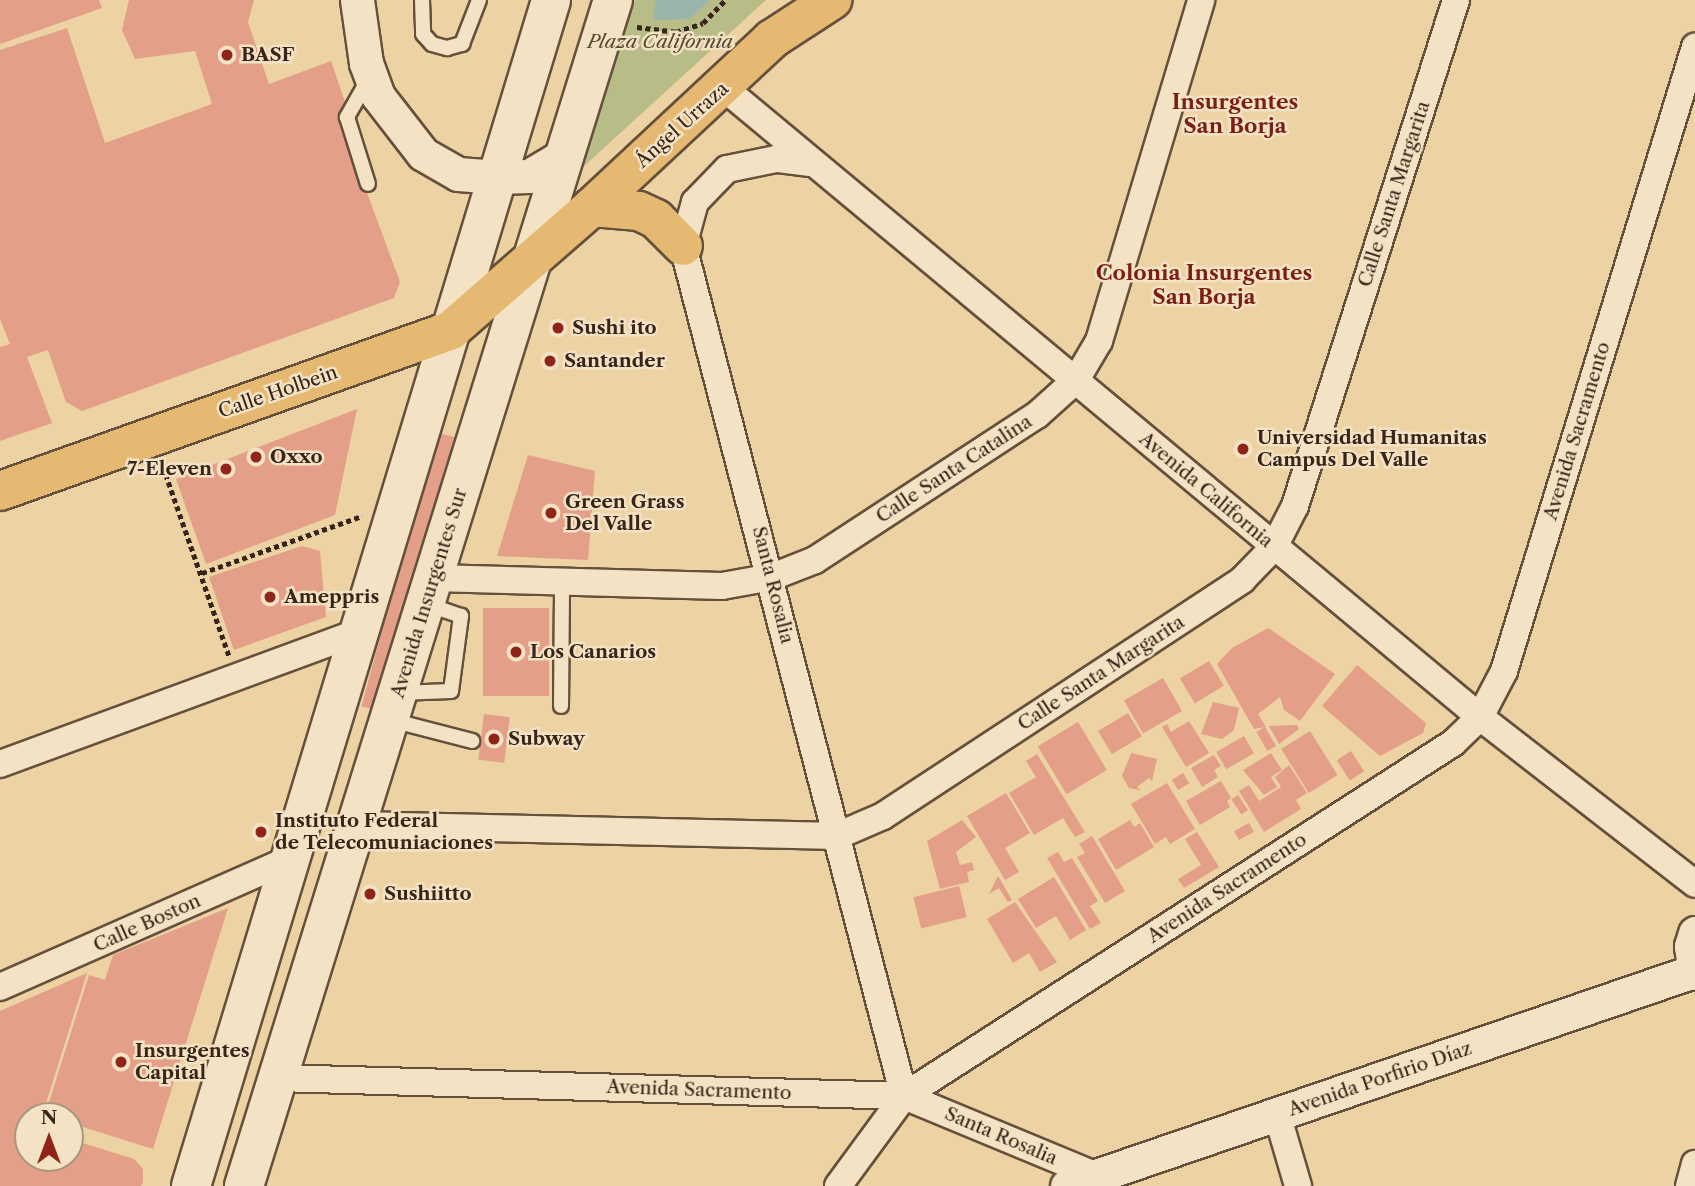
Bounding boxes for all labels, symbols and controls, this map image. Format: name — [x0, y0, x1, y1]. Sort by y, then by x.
park label: Plaza California — [587, 31, 733, 53]
place label: BASF — [241, 44, 294, 66]
marker: BASF — [219, 47, 235, 63]
street label: Ángel Urraza — [631, 77, 733, 173]
district label: Insurgentes San Borja — [1172, 89, 1298, 139]
street label: Calle Santa Margarita — [1353, 98, 1435, 290]
district label: Colonia Insurgentes San Borja — [1096, 260, 1312, 310]
place label: Sushi ito — [572, 317, 657, 339]
marker: Sushi ito — [550, 320, 566, 336]
street label: Avenida Sacramento — [1539, 339, 1615, 523]
place label: Santander — [564, 350, 665, 372]
marker: Santander — [542, 353, 558, 369]
street label: Calle Holbein — [215, 361, 341, 423]
street label: Calle Santa Catalina — [872, 410, 1036, 528]
street label: Avenida California — [1134, 427, 1278, 553]
place label: Universidad Humanitas Campus Del Valle — [1257, 427, 1487, 471]
marker: Universidad Humanitas Campus Del Valle — [1235, 441, 1251, 457]
place label: Oxxo — [270, 446, 322, 468]
marker: Oxxo — [248, 449, 264, 465]
place label: 7-Eleven — [127, 458, 212, 480]
marker: 7-Eleven — [218, 461, 234, 477]
street label: Avenida Insurgentes Sur — [386, 485, 472, 701]
place label: Green Grass Del Valle — [565, 491, 684, 535]
marker: Green Grass Del Valle — [543, 505, 559, 521]
street label: Santa Rosalia — [747, 524, 799, 646]
place label: Ameppris — [284, 586, 379, 608]
marker: Ameppris — [262, 589, 278, 605]
street label: Calle Santa Margarita — [1013, 611, 1189, 735]
place label: Los Canarios — [530, 641, 656, 663]
marker: Los Canarios — [508, 644, 524, 660]
place label: Subway — [508, 728, 585, 750]
marker: Subway — [486, 731, 502, 747]
place label: Instituto Federal de Telecomuniaciones — [275, 810, 493, 854]
marker: Instituto Federal de Telecomuniaciones — [253, 824, 269, 840]
street label: Avenida Sacramento — [1143, 828, 1311, 948]
place label: Sushiitto — [384, 883, 471, 905]
marker: Sushiitto — [362, 886, 378, 902]
street label: Calle Boston — [90, 889, 204, 957]
street label: Avenida Porfirio Díaz — [1285, 1037, 1475, 1121]
place label: Insurgentes Capital — [135, 1040, 250, 1084]
marker: Insurgentes Capital — [113, 1054, 129, 1070]
street label: Avenida Sacramento — [606, 1075, 792, 1105]
north arrow — [14, 1102, 84, 1172]
street label: Santa Rosalia — [941, 1102, 1061, 1170]
text: N — [41, 1106, 57, 1129]

